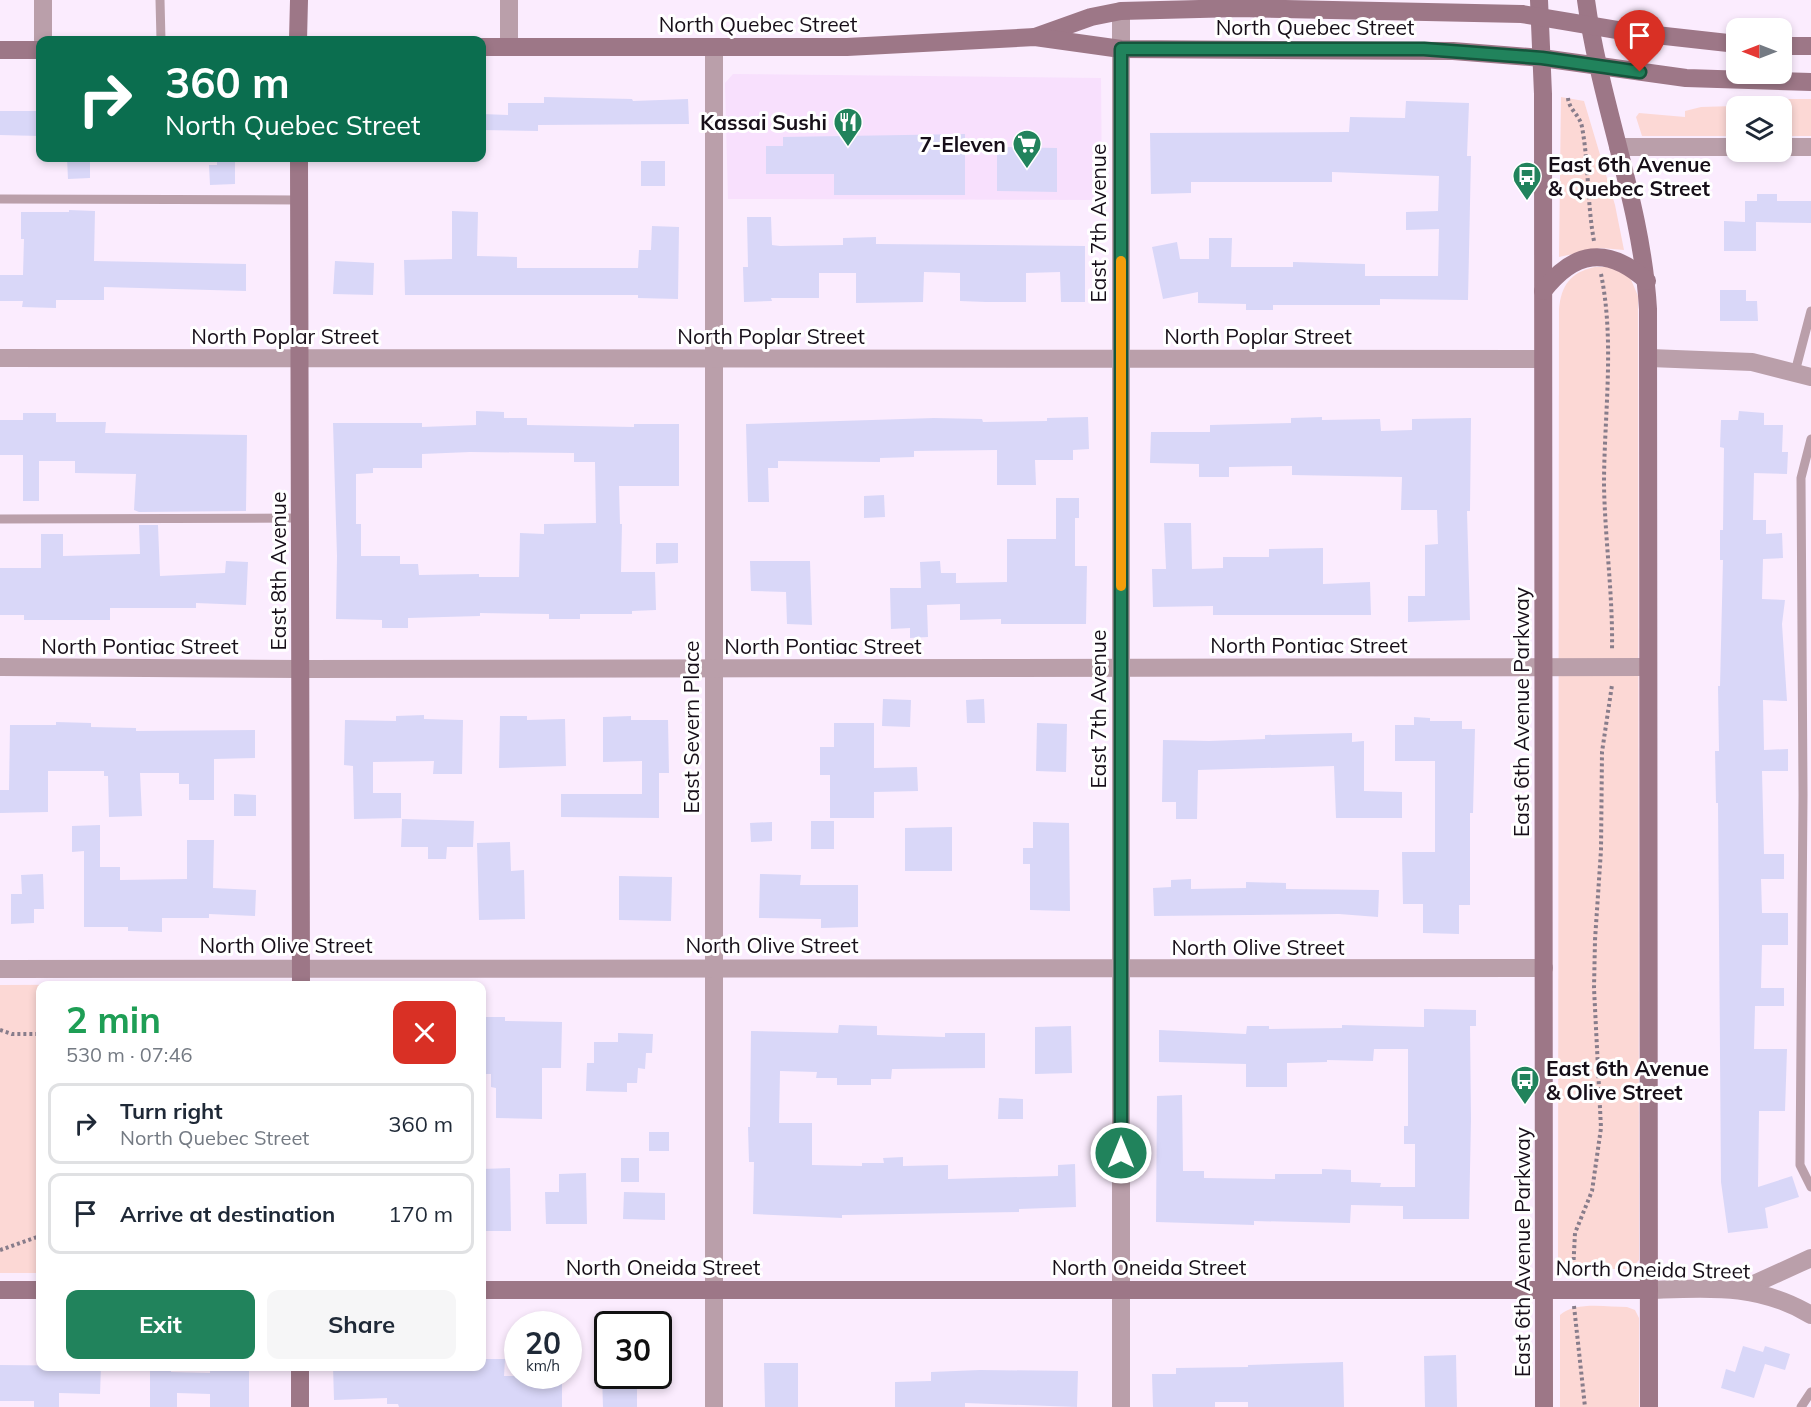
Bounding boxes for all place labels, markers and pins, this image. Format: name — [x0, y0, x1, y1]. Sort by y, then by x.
pin — [1614, 10, 1665, 72]
restaurant icon: Kassai Sushi — [832, 106, 864, 148]
place label: Kassai Sushi — [700, 109, 827, 135]
supermarket icon: 7-Eleven — [1011, 128, 1043, 170]
place label: 7-Eleven — [920, 131, 1006, 157]
place label: East 6th Avenue & Quebec Street — [1548, 151, 1711, 201]
bus stop icon: East 6th Avenue & Quebec Street — [1511, 160, 1543, 202]
place label: East 6th Avenue & Olive Street — [1546, 1055, 1709, 1105]
bus stop icon: East 6th Avenue & Olive Street — [1509, 1064, 1541, 1106]

